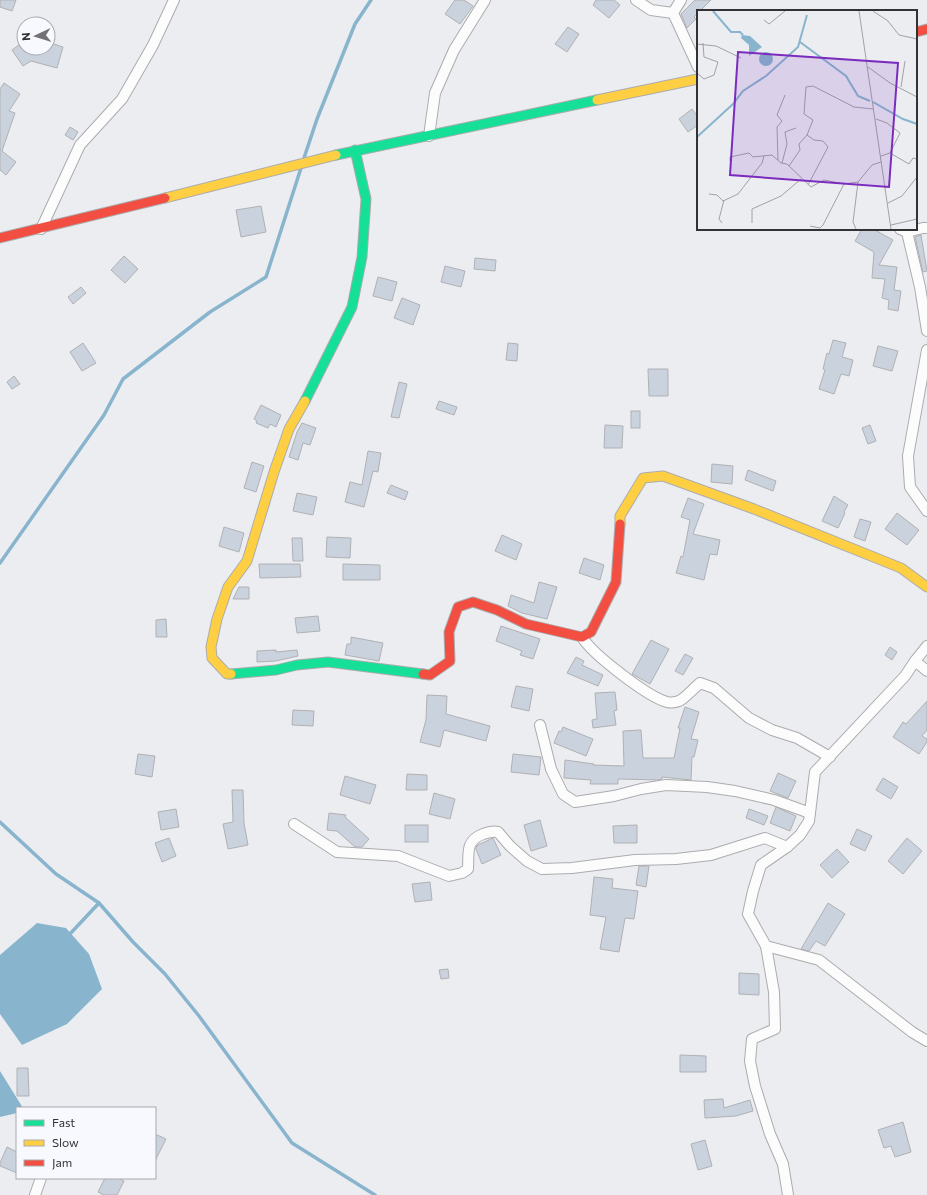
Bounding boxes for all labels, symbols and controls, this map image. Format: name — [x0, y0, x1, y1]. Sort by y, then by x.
inset map — [697, 10, 917, 230]
north arrow — [16, 16, 56, 56]
text: N — [19, 32, 32, 41]
legend — [16, 1107, 156, 1179]
text: Fast — [52, 1115, 75, 1129]
text: Slow — [52, 1135, 79, 1149]
text: Jam — [52, 1155, 72, 1170]

